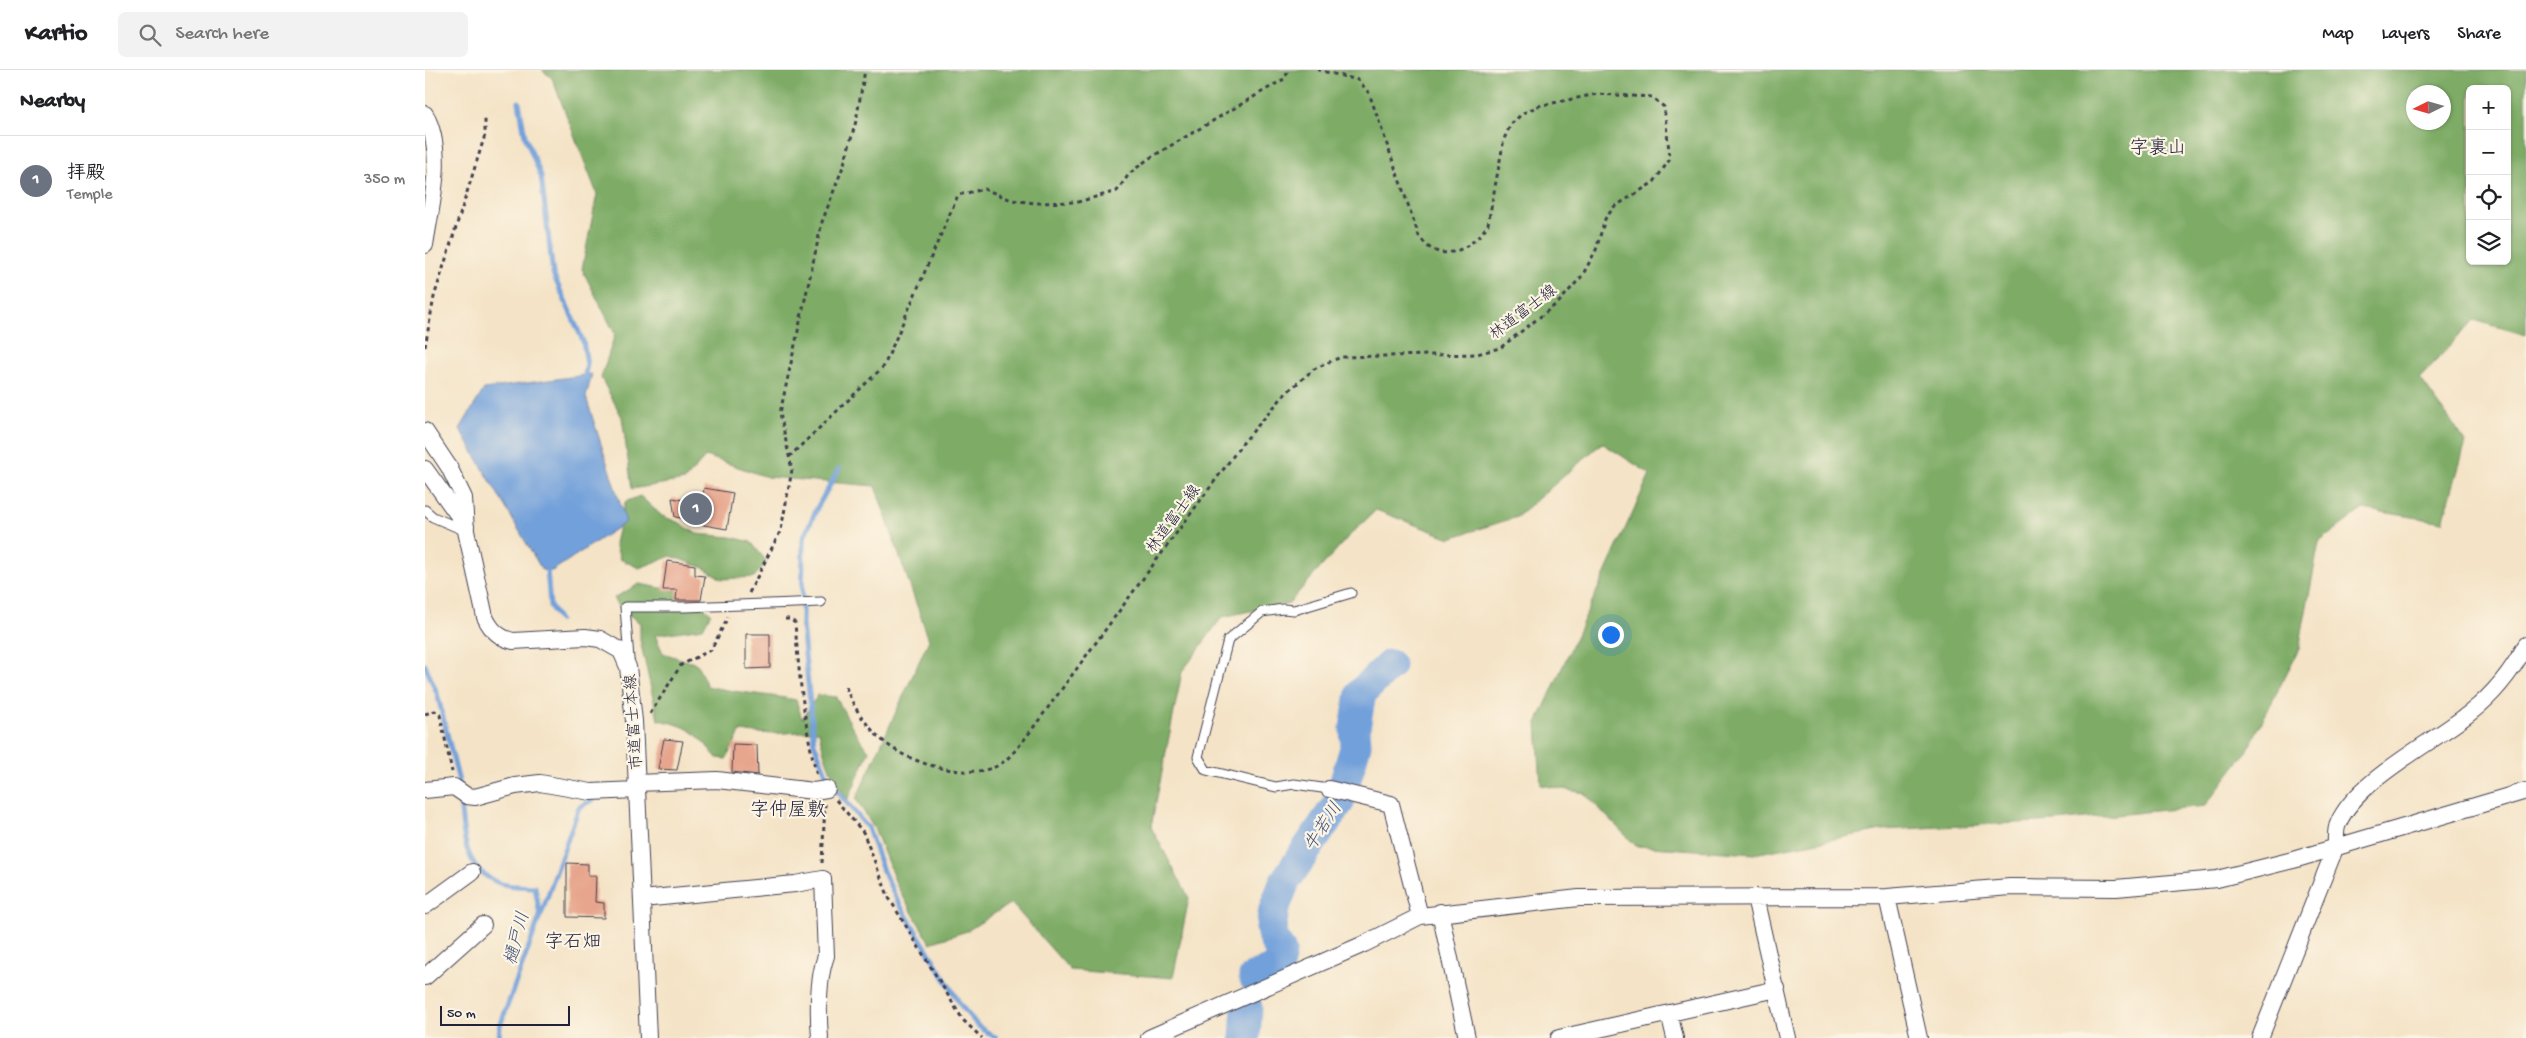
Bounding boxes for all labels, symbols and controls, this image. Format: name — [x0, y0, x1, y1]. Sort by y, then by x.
search box — [118, 12, 468, 57]
text: Kartio — [25, 20, 88, 49]
icon: search — [136, 21, 164, 49]
text: Search here — [176, 23, 269, 46]
text: Map — [2322, 24, 2354, 45]
text: Layers — [2382, 24, 2429, 45]
text: Share — [2457, 24, 2501, 45]
north arrow — [2406, 85, 2451, 130]
map controls — [2466, 85, 2511, 265]
button: + — [2466, 85, 2511, 130]
text: Nearby — [20, 90, 85, 115]
button: − — [2466, 130, 2511, 175]
district label: 字裏山 — [2129, 137, 2187, 161]
text: 拝殿 — [67, 163, 105, 186]
text: 1 — [33, 171, 39, 190]
text: 350 m — [364, 171, 405, 190]
button: locate — [2466, 175, 2511, 220]
text: Temple — [67, 186, 112, 205]
button: layers — [2466, 220, 2511, 265]
street label: 林道富士線 — [1485, 281, 1562, 345]
street label: 林道富士線 — [1142, 481, 1206, 558]
pin: 1 — [680, 490, 712, 528]
your location — [1598, 622, 1624, 648]
street label: 市道富士本線 — [621, 673, 648, 770]
water label: 牛若川 — [1300, 798, 1348, 856]
district label: 字仲屋敷 — [750, 799, 826, 823]
water label: 樋戸川 — [501, 910, 536, 967]
district label: 字石畑 — [544, 931, 602, 955]
scale bar — [440, 1003, 570, 1026]
text: 50 m — [447, 1006, 476, 1023]

